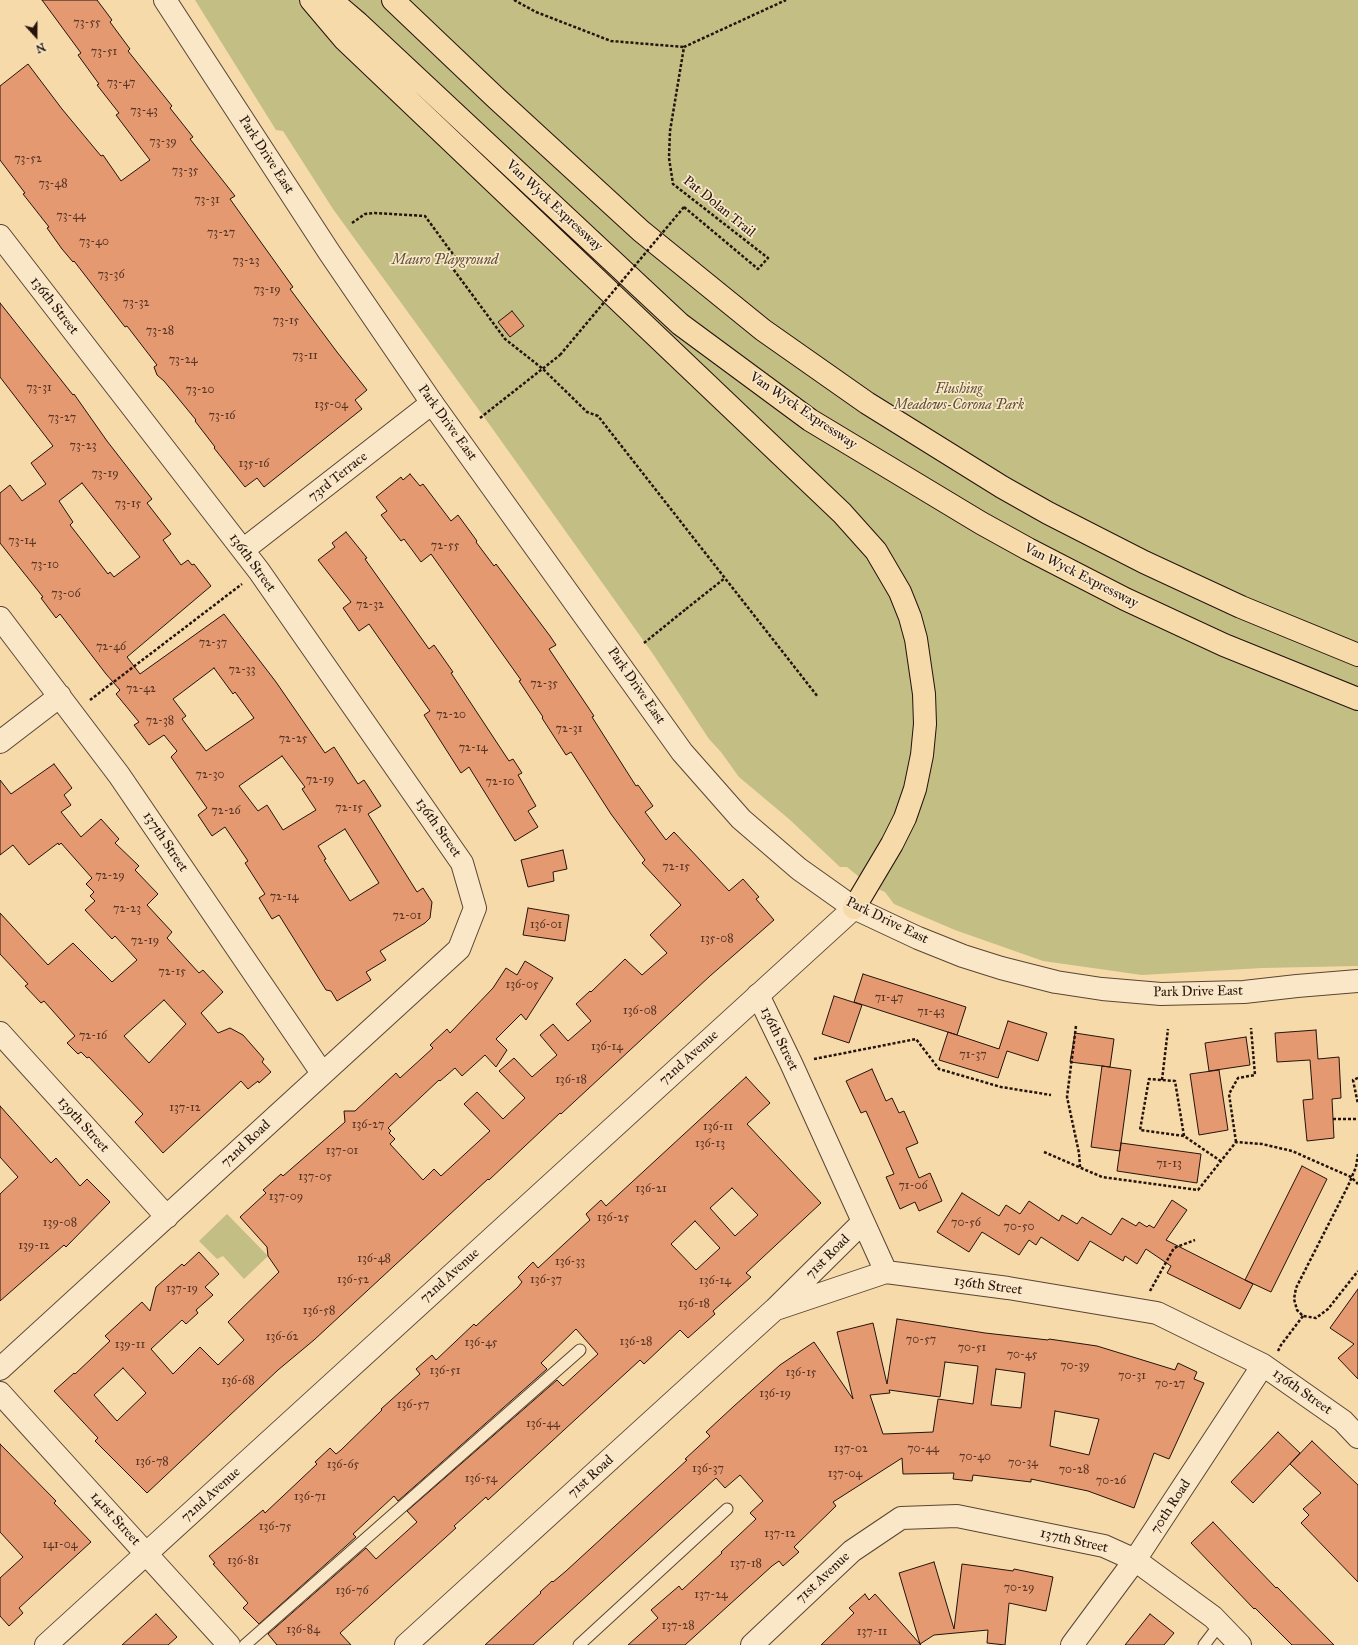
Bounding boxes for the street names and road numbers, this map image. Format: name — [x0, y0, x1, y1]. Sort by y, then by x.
street label: Park Drive East — [235, 113, 297, 197]
street label: Van Wyck Expressway — [502, 157, 606, 255]
street label: Pat Dolan Trail — [679, 173, 759, 241]
street label: 136th Street — [26, 274, 82, 338]
street label: Van Wyck Expressway — [746, 369, 860, 453]
street label: Park Drive East — [414, 382, 480, 464]
street label: 73rd Terrace — [305, 449, 371, 505]
street label: 136th Street — [225, 530, 279, 596]
street label: Van Wyck Expressway — [1021, 540, 1141, 612]
street label: Park Drive East — [603, 644, 669, 728]
street label: 136th Street — [411, 795, 465, 861]
street label: 137th Street — [139, 809, 191, 875]
street label: Park Drive East — [843, 894, 931, 948]
street label: Park Drive East — [1153, 983, 1243, 1001]
street label: 136th Street — [756, 1004, 802, 1074]
street label: 72nd Avenue — [656, 1027, 722, 1089]
street label: 139th Street — [54, 1094, 112, 1156]
street label: 72nd Road — [218, 1117, 274, 1171]
street label: 71st Road — [802, 1231, 854, 1283]
street label: 72nd Avenue — [417, 1245, 483, 1307]
street label: 136th Street — [953, 1273, 1023, 1299]
street label: 136th Street — [1269, 1365, 1335, 1419]
street label: 71st Road — [565, 1452, 617, 1502]
street label: 72nd Avenue — [178, 1464, 244, 1526]
street label: 70th Road — [1147, 1477, 1195, 1537]
street label: 141st Street — [86, 1489, 144, 1549]
street label: 137th Street — [1038, 1525, 1110, 1557]
street label: 71st Avenue — [792, 1549, 854, 1607]

